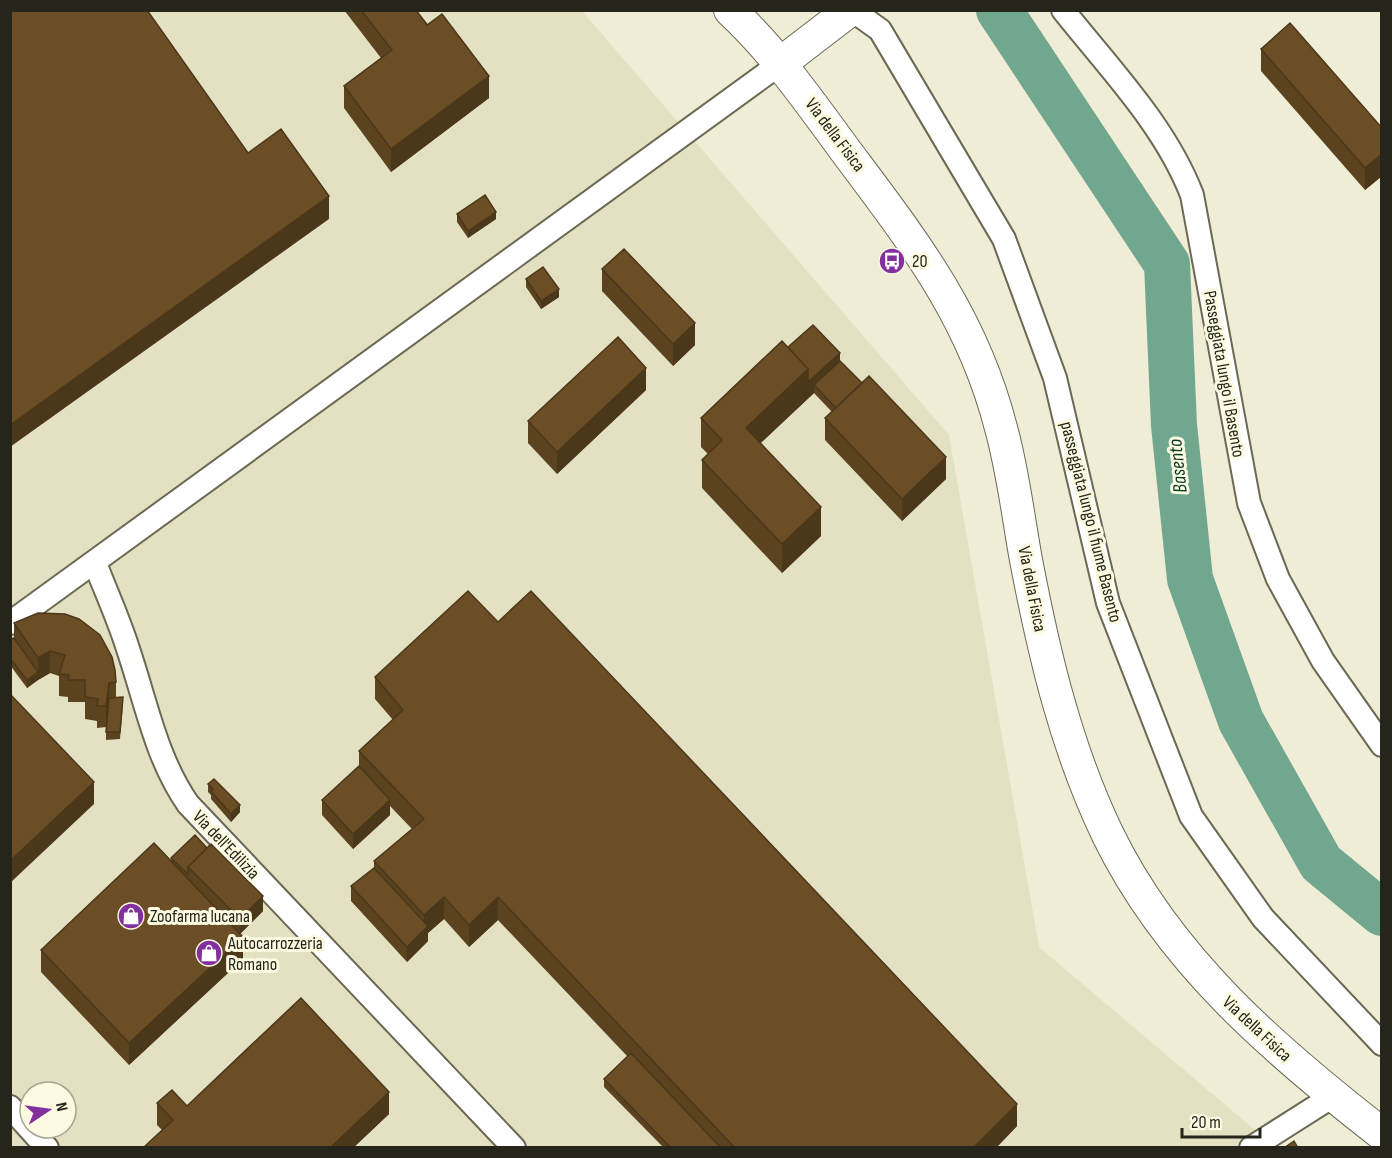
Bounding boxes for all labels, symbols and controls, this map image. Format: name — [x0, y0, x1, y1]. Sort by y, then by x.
street label: Via della Fisica — [801, 94, 869, 176]
bus stop icon: 20 — [877, 246, 907, 276]
place label: 20 — [912, 251, 927, 272]
street label: Passeggiata lungo il Basento — [1199, 289, 1249, 459]
street label: passeggiata lungo il fiume Basento — [1056, 419, 1126, 625]
water label: Basento — [1163, 438, 1193, 494]
street label: Via della Fisica — [1013, 544, 1051, 634]
street label: Via dell'Edilizia — [188, 806, 264, 884]
shop icon: Zoofarma lucana — [116, 901, 146, 931]
place label: Zoofarma lucana — [150, 906, 250, 927]
place label: Autocarrozzeria Romano — [227, 933, 323, 975]
shop icon: Autocarrozzeria Romano — [194, 938, 224, 968]
street label: Via della Fisica — [1218, 992, 1296, 1066]
north arrow — [18, 1080, 78, 1140]
text: N — [51, 1101, 71, 1113]
scale bar — [1182, 1101, 1260, 1139]
text: 20 m — [1191, 1112, 1221, 1133]

